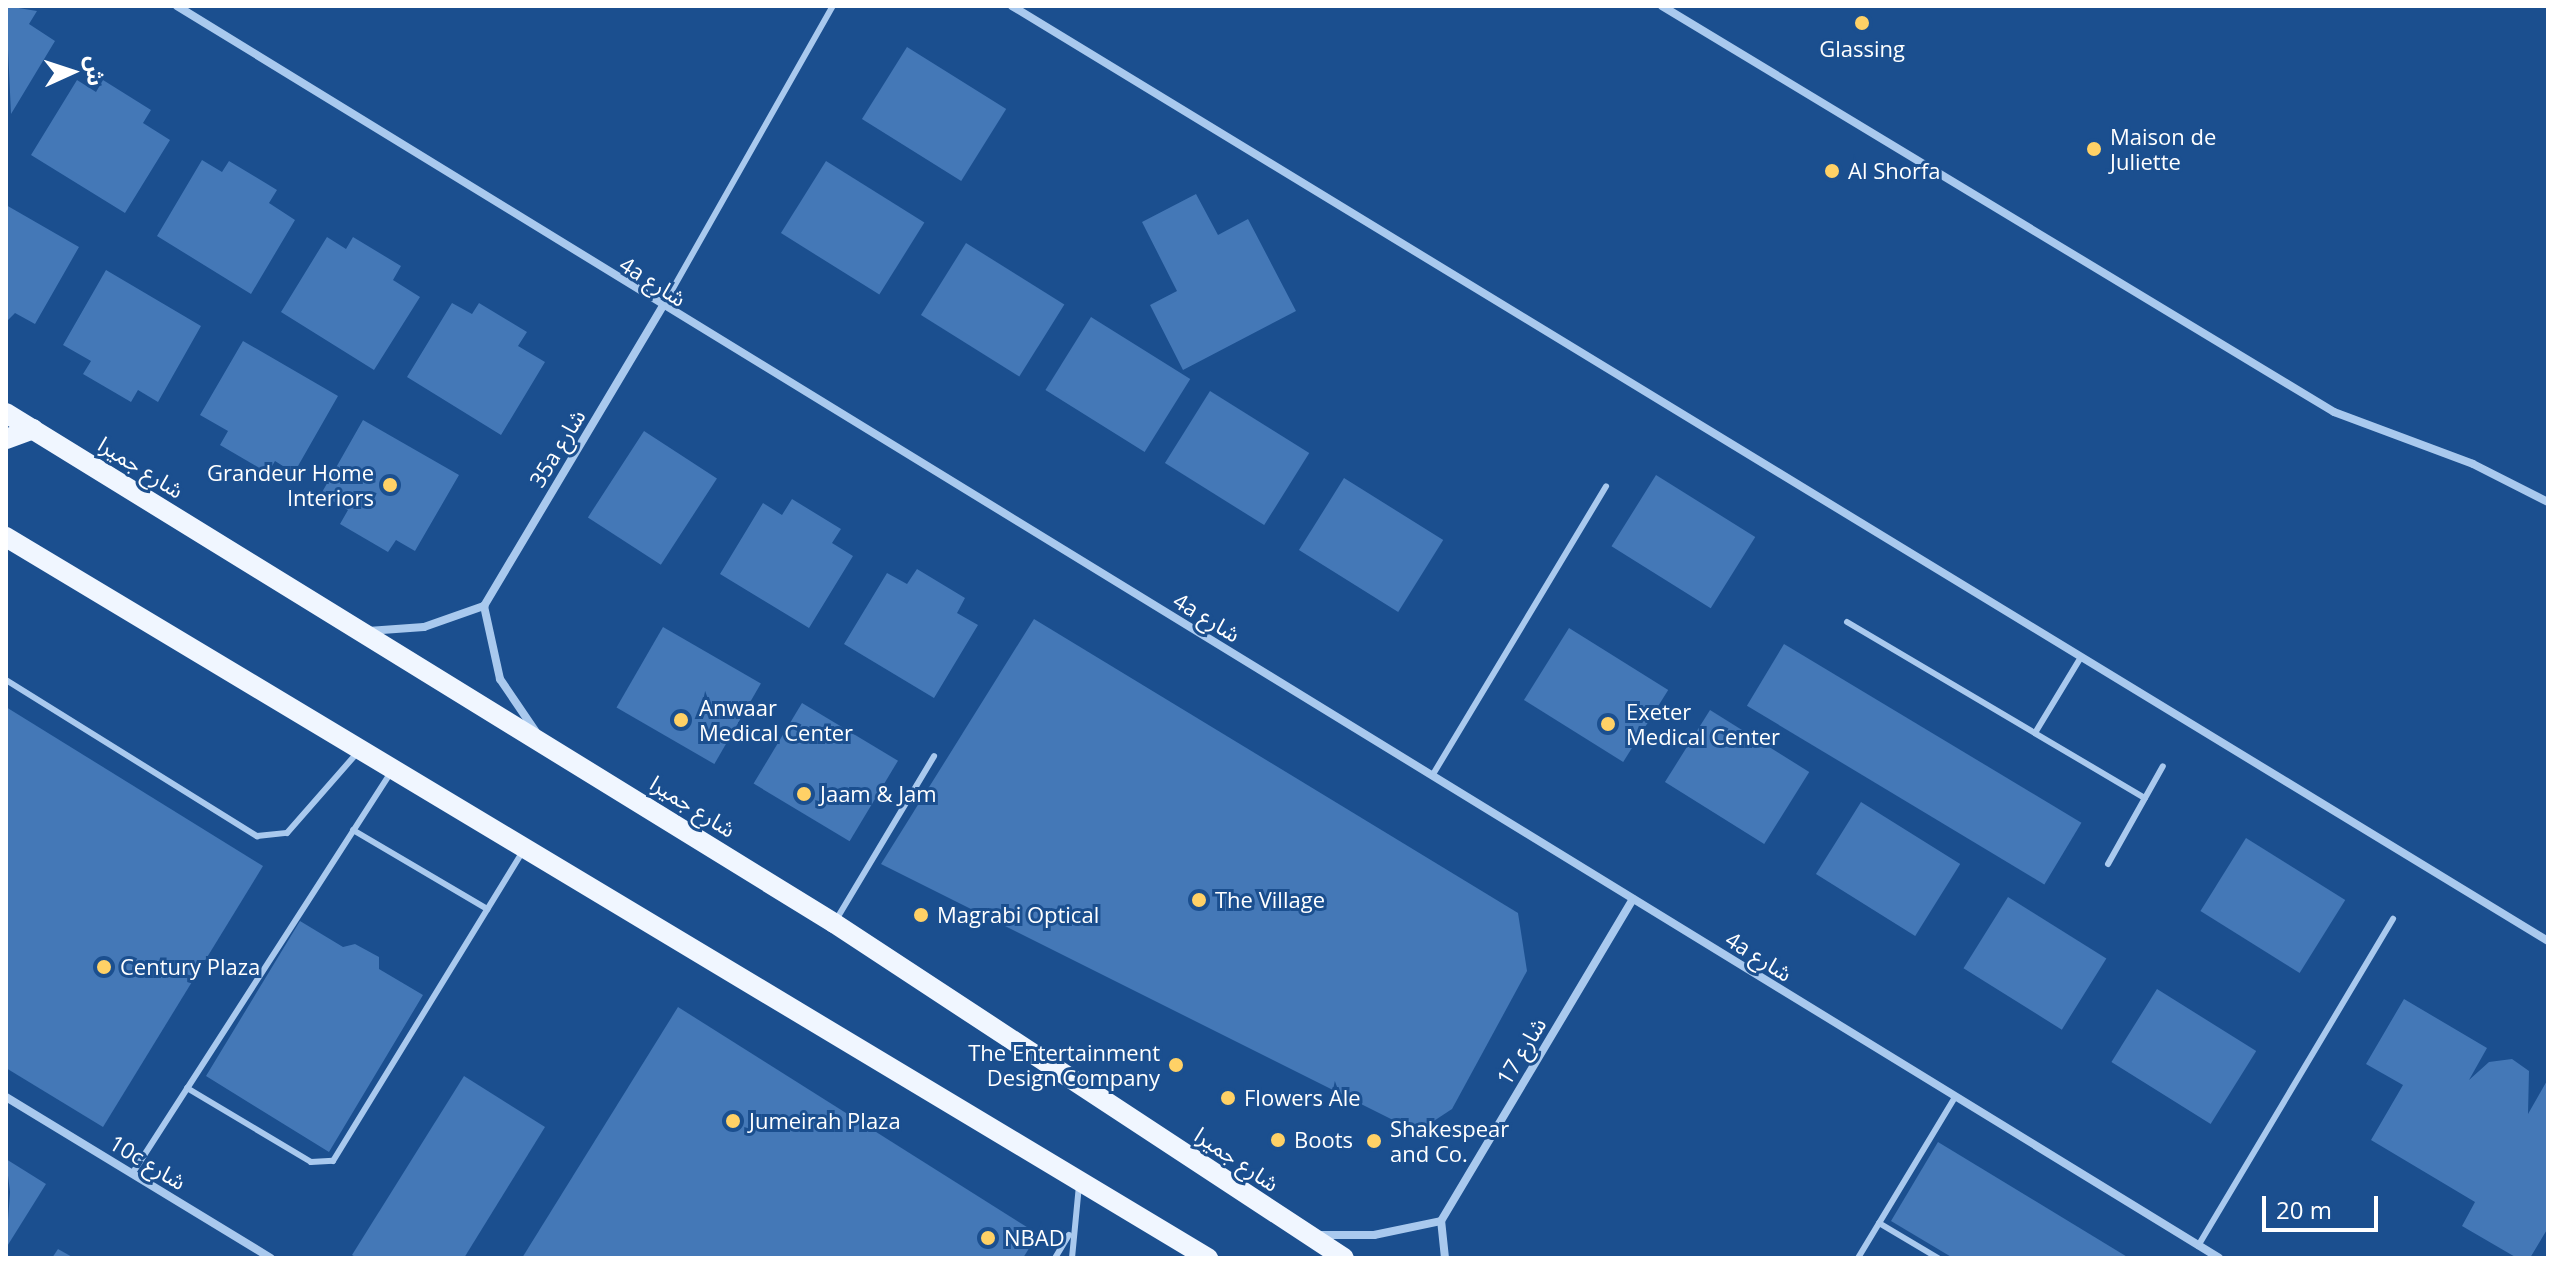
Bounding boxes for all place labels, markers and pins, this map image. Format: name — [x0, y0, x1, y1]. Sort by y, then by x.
marker: Glassing — [1853, 14, 1871, 32]
place label: Glassing — [1819, 36, 1905, 62]
place label: Maison de Juliette — [2110, 123, 2216, 174]
marker: Maison de Juliette — [2085, 140, 2103, 158]
place label: Al Shorfa — [1848, 158, 1941, 184]
marker: Al Shorfa — [1823, 162, 1841, 180]
place label: Grandeur Home Interiors — [207, 459, 374, 510]
marker: Grandeur Home Interiors — [381, 476, 399, 494]
place label: Anwaar Medical Center — [699, 694, 853, 746]
place label: Exeter Medical Center — [1626, 698, 1780, 750]
marker: Anwaar Medical Center — [670, 709, 692, 731]
marker: Exeter Medical Center — [1597, 713, 1619, 735]
place label: Jaam & Jam — [820, 781, 937, 807]
marker: Jaam & Jam — [795, 785, 813, 803]
place label: The Village — [1215, 887, 1325, 913]
marker: The Village — [1190, 891, 1208, 909]
place label: Magrabi Optical — [937, 902, 1099, 928]
marker: Magrabi Optical — [912, 906, 930, 924]
place label: Century Plaza — [120, 954, 260, 980]
marker: Century Plaza — [95, 958, 113, 976]
place label: The Entertainment Design Company — [968, 1039, 1160, 1090]
marker: The Entertainment Design Company — [1167, 1056, 1185, 1074]
place label: Flowers Ale — [1244, 1085, 1361, 1111]
marker: Flowers Ale — [1219, 1089, 1237, 1107]
place label: Jumeirah Plaza — [749, 1108, 901, 1134]
marker: Jumeirah Plaza — [724, 1112, 742, 1130]
place label: Shakespear and Co. — [1390, 1115, 1509, 1166]
place label: Boots — [1294, 1127, 1353, 1153]
marker: Boots — [1269, 1131, 1287, 1149]
marker: Shakespear and Co. — [1365, 1132, 1383, 1150]
place label: NBAD — [1004, 1225, 1065, 1251]
marker: NBAD — [979, 1229, 997, 1247]

